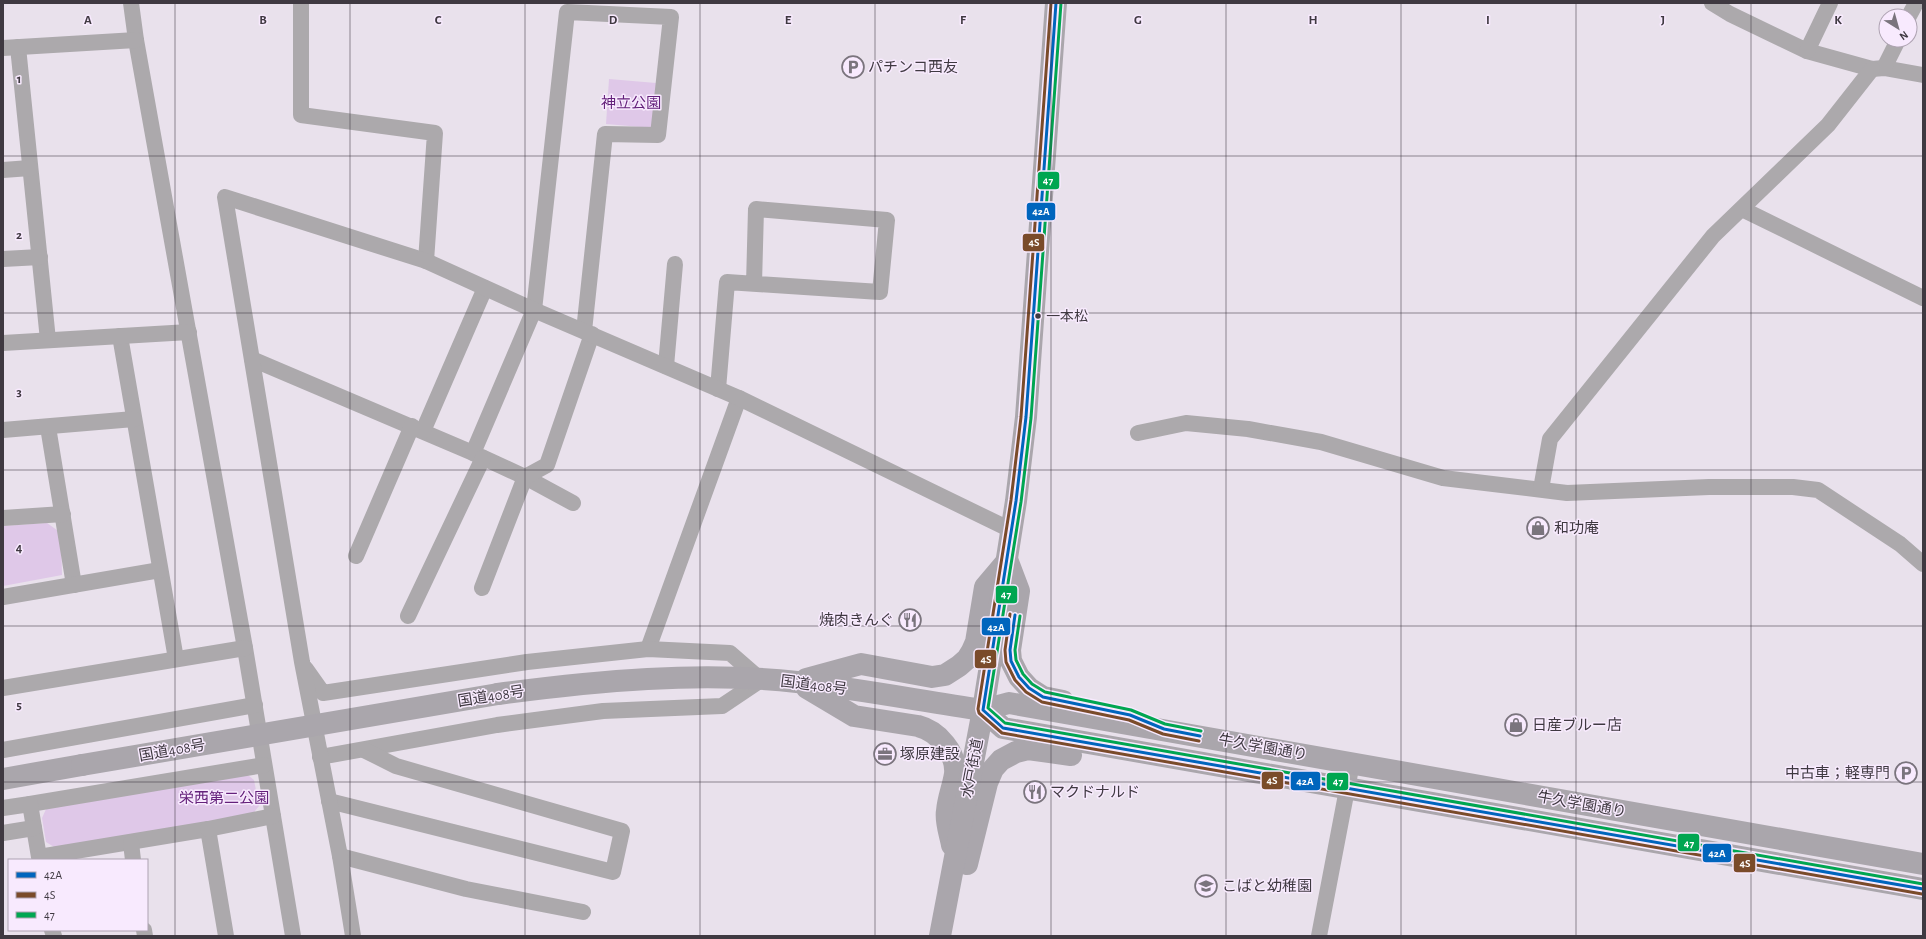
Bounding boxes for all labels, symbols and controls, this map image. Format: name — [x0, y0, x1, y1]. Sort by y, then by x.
north arrow — [1878, 8, 1918, 48]
text: A — [84, 14, 92, 27]
text: B — [259, 14, 267, 27]
text: C — [435, 14, 442, 27]
text: D — [609, 14, 618, 27]
text: E — [785, 14, 792, 27]
text: F — [960, 14, 967, 27]
text: G — [1134, 14, 1142, 27]
text: H — [1308, 14, 1318, 27]
text: I — [1486, 14, 1490, 27]
text: J — [1661, 14, 1665, 27]
text: K — [1834, 14, 1842, 27]
text: N — [1897, 29, 1910, 42]
parking icon: パチンコ西友 — [840, 54, 866, 80]
place label: パチンコ西友 — [868, 59, 958, 75]
text: 1 — [17, 73, 21, 86]
park label: 神立公園 — [601, 95, 661, 111]
line badge: 47 — [1037, 171, 1060, 190]
text: 47 — [1043, 175, 1053, 186]
line badge: 42A — [1026, 202, 1056, 221]
text: 42A — [1032, 206, 1050, 217]
text: 2 — [16, 229, 22, 242]
line badge: 4S — [1022, 233, 1045, 252]
text: 4S — [1028, 237, 1040, 248]
place label: 一本松 — [1046, 309, 1088, 324]
marker: 一本松 — [1033, 311, 1043, 321]
text: 3 — [16, 386, 22, 399]
shop icon: 和功庵 — [1525, 515, 1551, 541]
place label: 和功庵 — [1554, 520, 1599, 536]
text: 4 — [16, 542, 23, 555]
line badge: 47 — [995, 585, 1018, 604]
text: 47 — [1001, 589, 1011, 600]
restaurant icon: 焼肉きんぐ — [897, 607, 923, 633]
place label: 焼肉きんぐ — [819, 612, 894, 628]
line badge: 42A — [981, 617, 1011, 636]
text: 42A — [987, 622, 1005, 633]
line badge: 4S — [974, 649, 997, 669]
text: 4S — [980, 654, 992, 665]
street label: 国道408号 — [780, 673, 848, 697]
street label: 国道408号 — [457, 683, 525, 709]
text: 5 — [16, 699, 22, 712]
shop icon: 日産ブルー店 — [1503, 712, 1529, 738]
place label: 日産ブルー店 — [1532, 717, 1622, 733]
street label: 牛久学園通り — [1217, 731, 1309, 763]
street label: 国道408号 — [137, 736, 207, 764]
street label: 水戸街道 — [958, 737, 986, 799]
office icon: 塚原建設 — [872, 741, 898, 767]
place label: 塚原建設 — [900, 746, 960, 762]
parking icon: 中古車；軽専門 — [1893, 760, 1919, 786]
place label: 中古車；軽専門 — [1785, 765, 1890, 781]
line badge: 4S — [1261, 771, 1284, 790]
line badge: 42A — [1290, 771, 1321, 791]
line badge: 47 — [1326, 772, 1349, 791]
text: 4S — [1266, 775, 1278, 786]
text: 42A — [1296, 776, 1314, 787]
text: 47 — [1333, 776, 1343, 787]
restaurant icon: マクドナルド — [1022, 779, 1048, 805]
place label: マクドナルド — [1050, 784, 1140, 800]
street label: 牛久学園通り — [1536, 788, 1628, 820]
park label: 栄西第二公園 — [179, 790, 269, 806]
line badge: 47 — [1677, 833, 1700, 852]
text: 47 — [1684, 838, 1694, 849]
line badge: 42A — [1702, 843, 1732, 863]
text: 42A — [1708, 848, 1726, 859]
line badge: 4S — [1733, 853, 1756, 873]
text: 4S — [1739, 858, 1751, 869]
legend — [8, 859, 148, 931]
text: 42A — [44, 869, 62, 881]
school or university icon: こばと幼稚園 — [1193, 873, 1219, 899]
place label: こばと幼稚園 — [1222, 878, 1312, 894]
text: 4S — [44, 889, 56, 901]
text: 47 — [44, 909, 55, 921]

